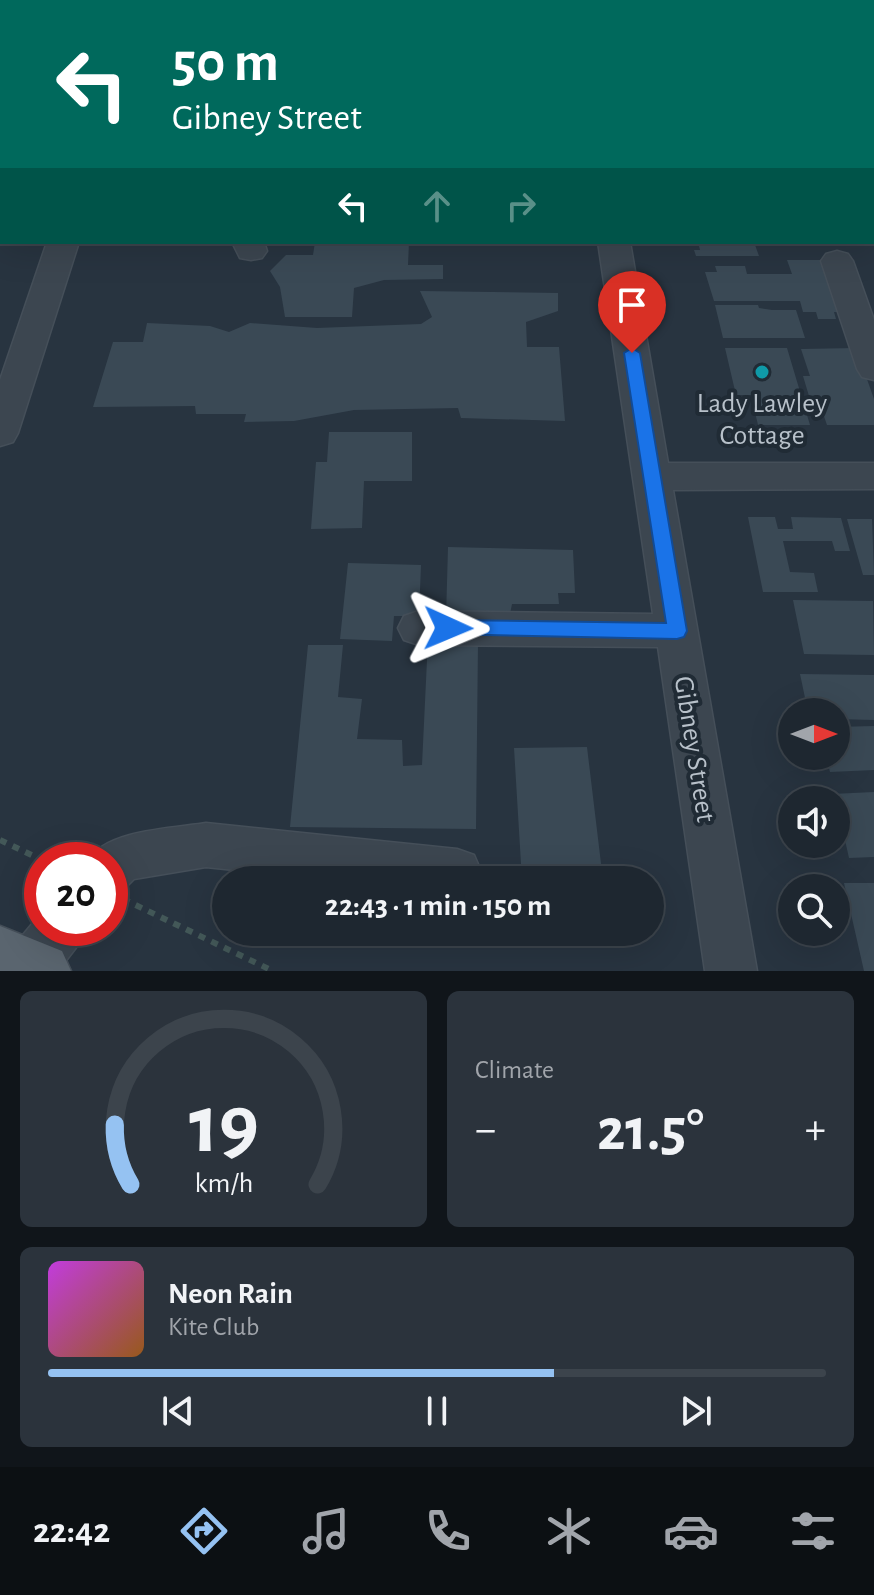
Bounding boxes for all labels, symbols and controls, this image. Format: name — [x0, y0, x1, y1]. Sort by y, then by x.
icon: left — [40, 32, 144, 136]
text: 50 m — [172, 35, 279, 91]
text: Gibney Street — [172, 100, 362, 136]
icon: left — [331, 184, 375, 228]
icon: ahead — [415, 184, 459, 228]
icon: right — [499, 184, 543, 228]
pin — [598, 271, 666, 353]
icon: arrive — [610, 283, 654, 327]
marker: Lady Lawley Cottage — [753, 363, 771, 381]
place label: Lady Lawley Cottage — [697, 390, 827, 450]
position arrow — [406, 586, 490, 670]
street label: Gibney Street — [669, 674, 719, 824]
north arrow — [778, 698, 850, 770]
map controls — [778, 698, 850, 946]
button: sound — [778, 786, 850, 858]
speed limit sign: 20 — [24, 842, 128, 946]
button: search — [778, 874, 850, 946]
text: 22:43 · 1 min · 150 m — [325, 891, 551, 921]
text: Climate — [475, 1057, 554, 1083]
text: 19 — [188, 1084, 259, 1168]
text: 21.5° — [597, 1101, 704, 1161]
text: − — [475, 1108, 496, 1152]
text: + — [805, 1108, 826, 1152]
text: km/h — [194, 1169, 253, 1198]
text: Neon Rain — [168, 1279, 293, 1309]
text: Kite Club — [168, 1314, 259, 1340]
icon: previous — [156, 1389, 200, 1433]
icon: pause — [415, 1389, 459, 1433]
icon: next — [674, 1389, 718, 1433]
icon: directions — [176, 1503, 232, 1559]
icon: music — [298, 1503, 354, 1559]
icon: phone — [420, 1503, 476, 1559]
icon: climate — [541, 1503, 597, 1559]
icon: car — [663, 1503, 719, 1559]
icon: filters — [785, 1503, 841, 1559]
text: 22:42 — [33, 1513, 110, 1549]

